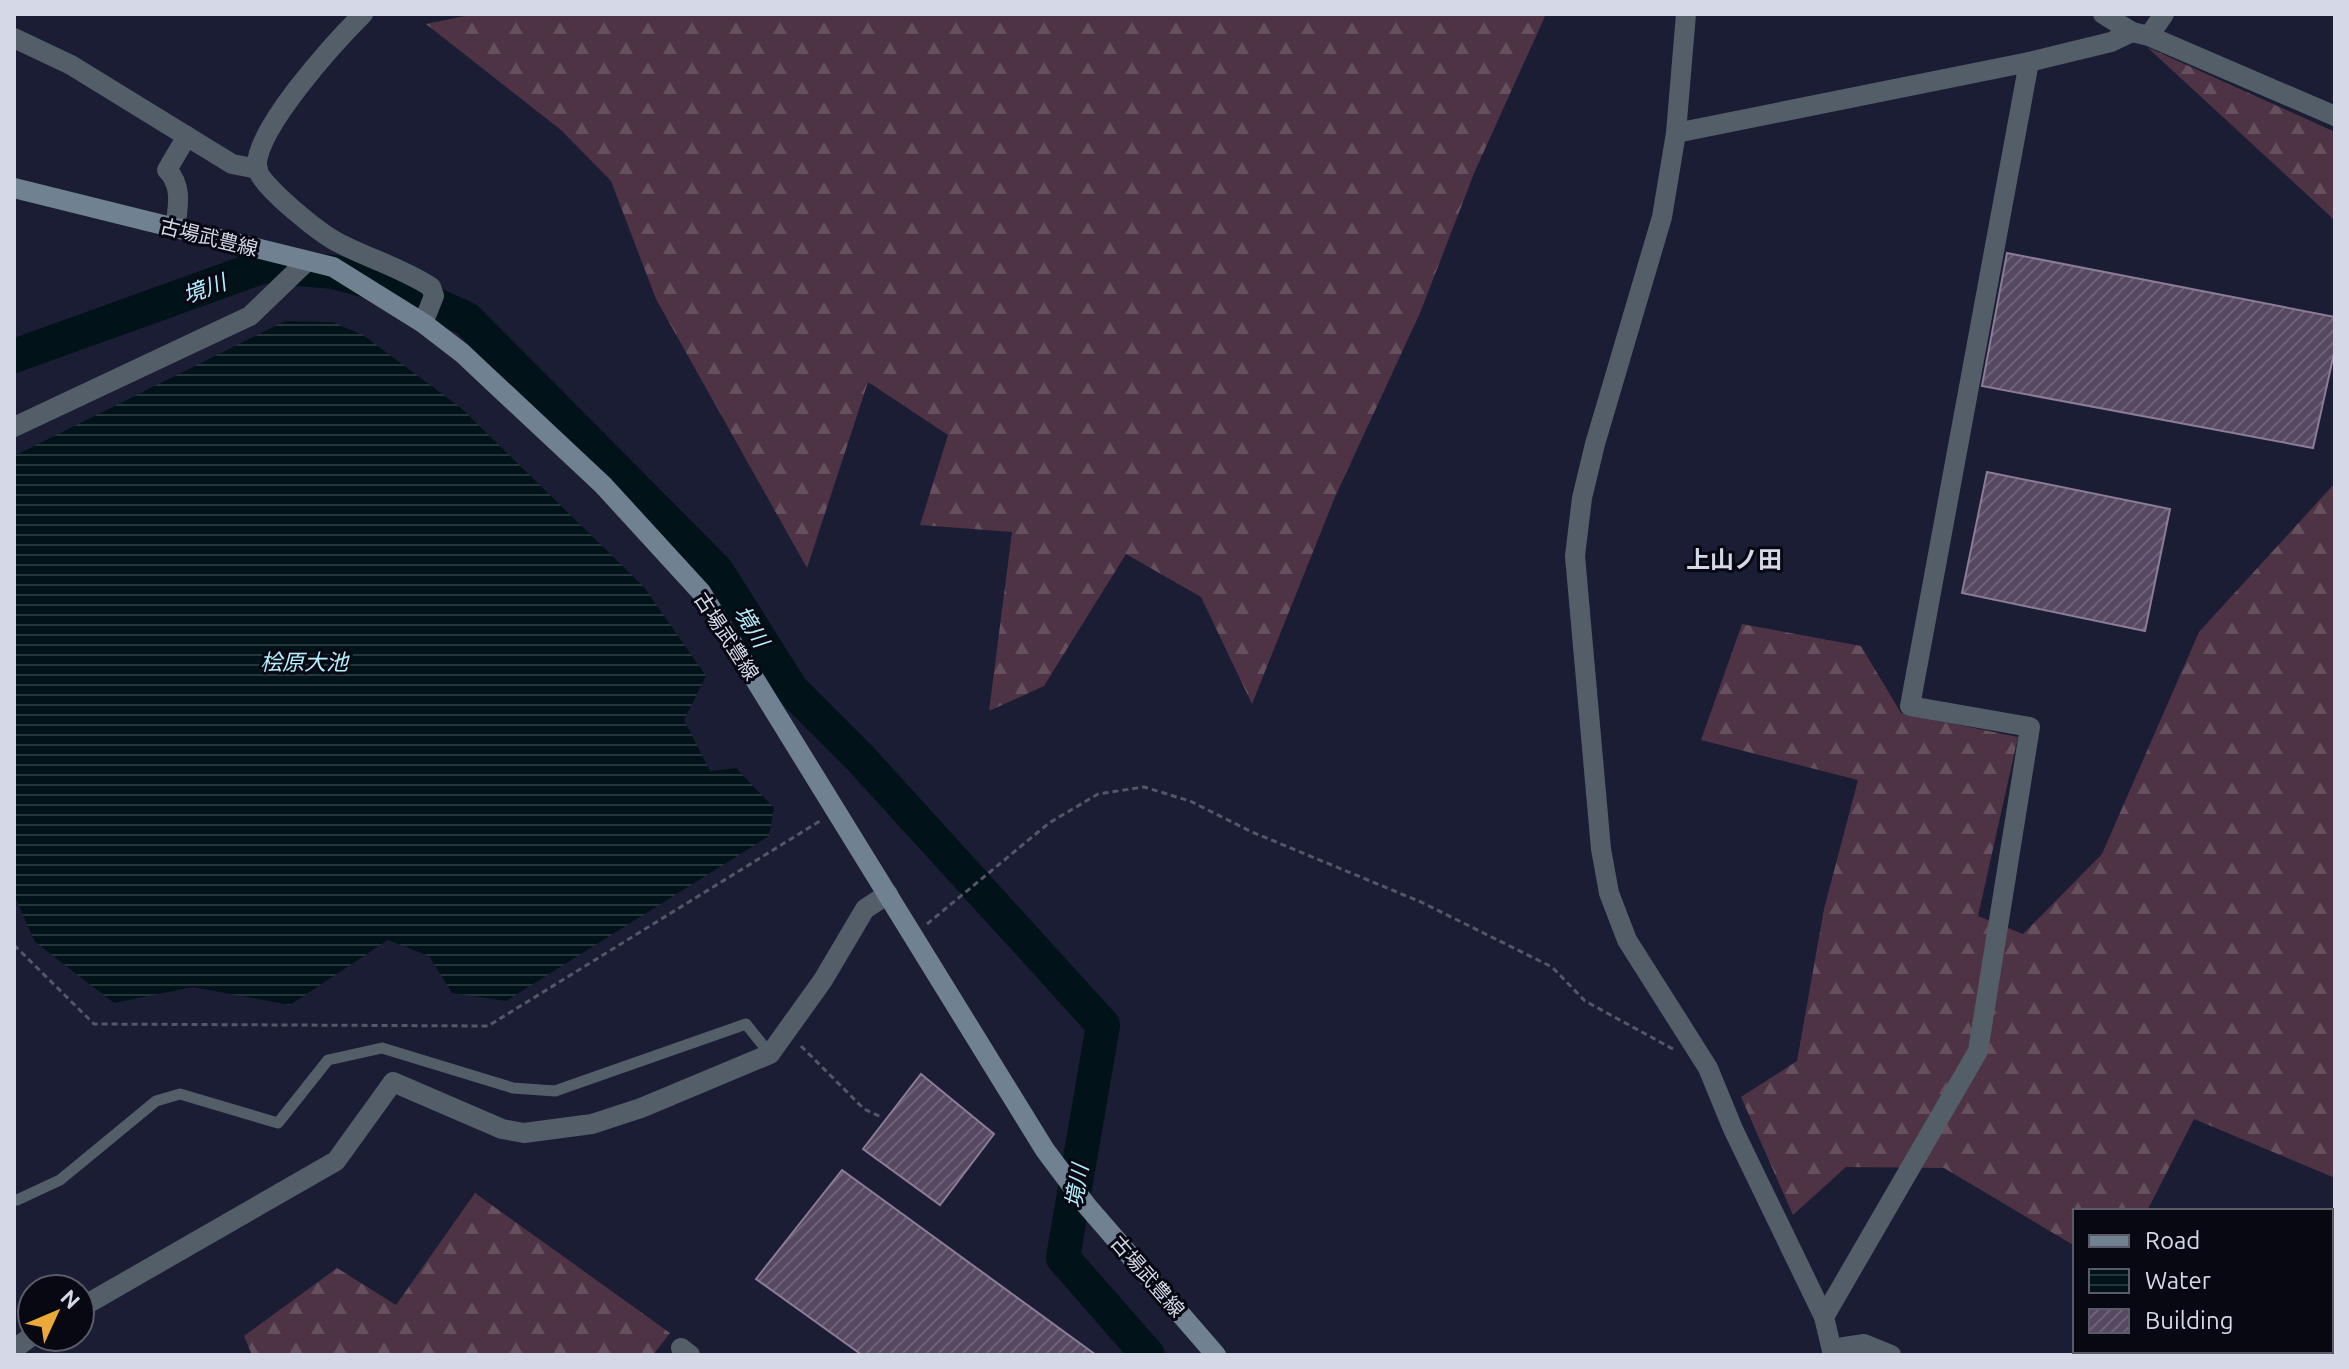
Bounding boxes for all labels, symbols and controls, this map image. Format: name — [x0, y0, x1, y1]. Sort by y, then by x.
street label: 古場武豊線 — [158, 214, 260, 260]
water label: 境川 — [179, 268, 231, 307]
district label: 上山ノ田 — [1686, 546, 1782, 573]
street label: 古場武豊線 — [690, 588, 764, 684]
water label: 境川 — [730, 601, 775, 653]
water label: 桧原大池 — [260, 649, 350, 674]
water label: 境川 — [1060, 1160, 1092, 1210]
legend — [2073, 1209, 2333, 1353]
text: Road — [2145, 1227, 2200, 1254]
street label: 古場武豊線 — [1107, 1231, 1189, 1321]
text: Water — [2145, 1267, 2211, 1294]
north arrow — [16, 1273, 96, 1353]
text: N — [56, 1284, 85, 1313]
text: Building — [2145, 1307, 2233, 1334]

